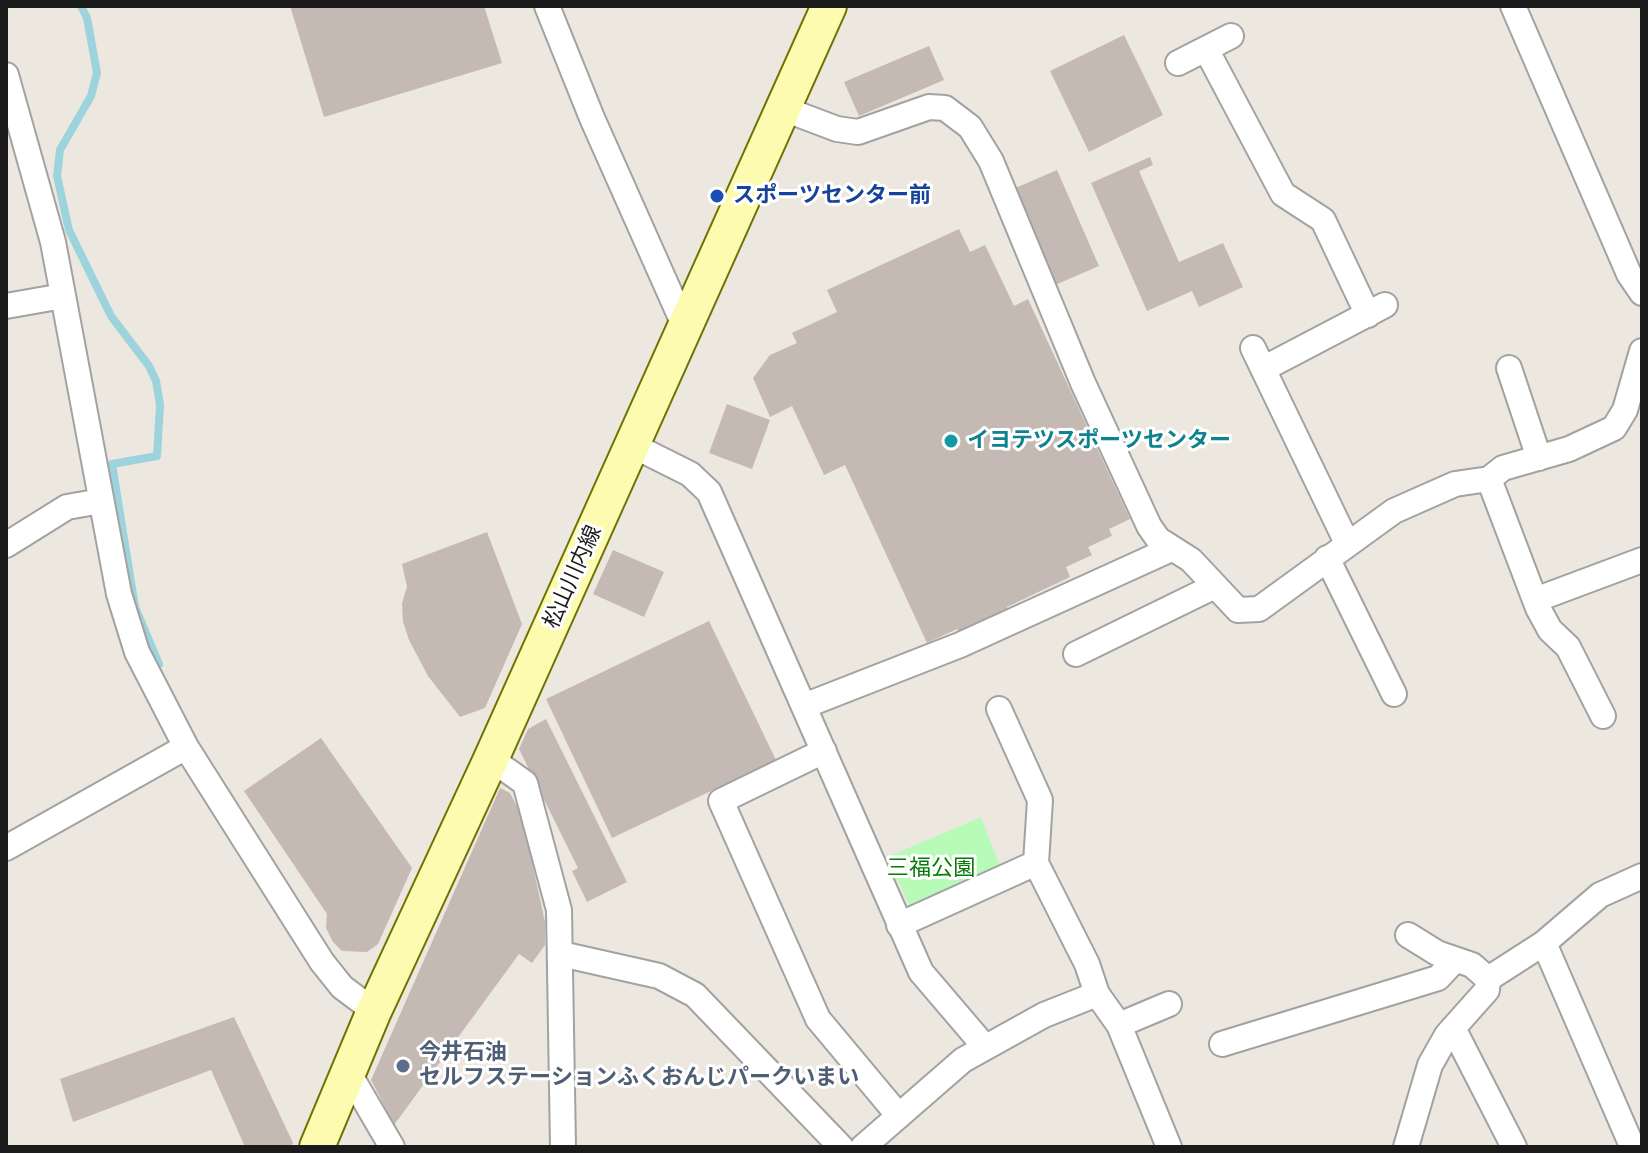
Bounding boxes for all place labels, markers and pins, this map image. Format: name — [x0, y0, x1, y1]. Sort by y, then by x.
place label: スポーツセンター前 — [733, 183, 931, 209]
marker: スポーツセンター前 — [708, 187, 726, 205]
place label: イヨテツスポーツセンター — [967, 428, 1231, 454]
marker: イヨテツスポーツセンター — [942, 432, 960, 450]
place label: 今井石油 セルフステーションふくおんじパークいまい — [419, 1040, 859, 1092]
marker: 今井石油 セルフステーションふくおんじパークいまい — [394, 1057, 412, 1075]

